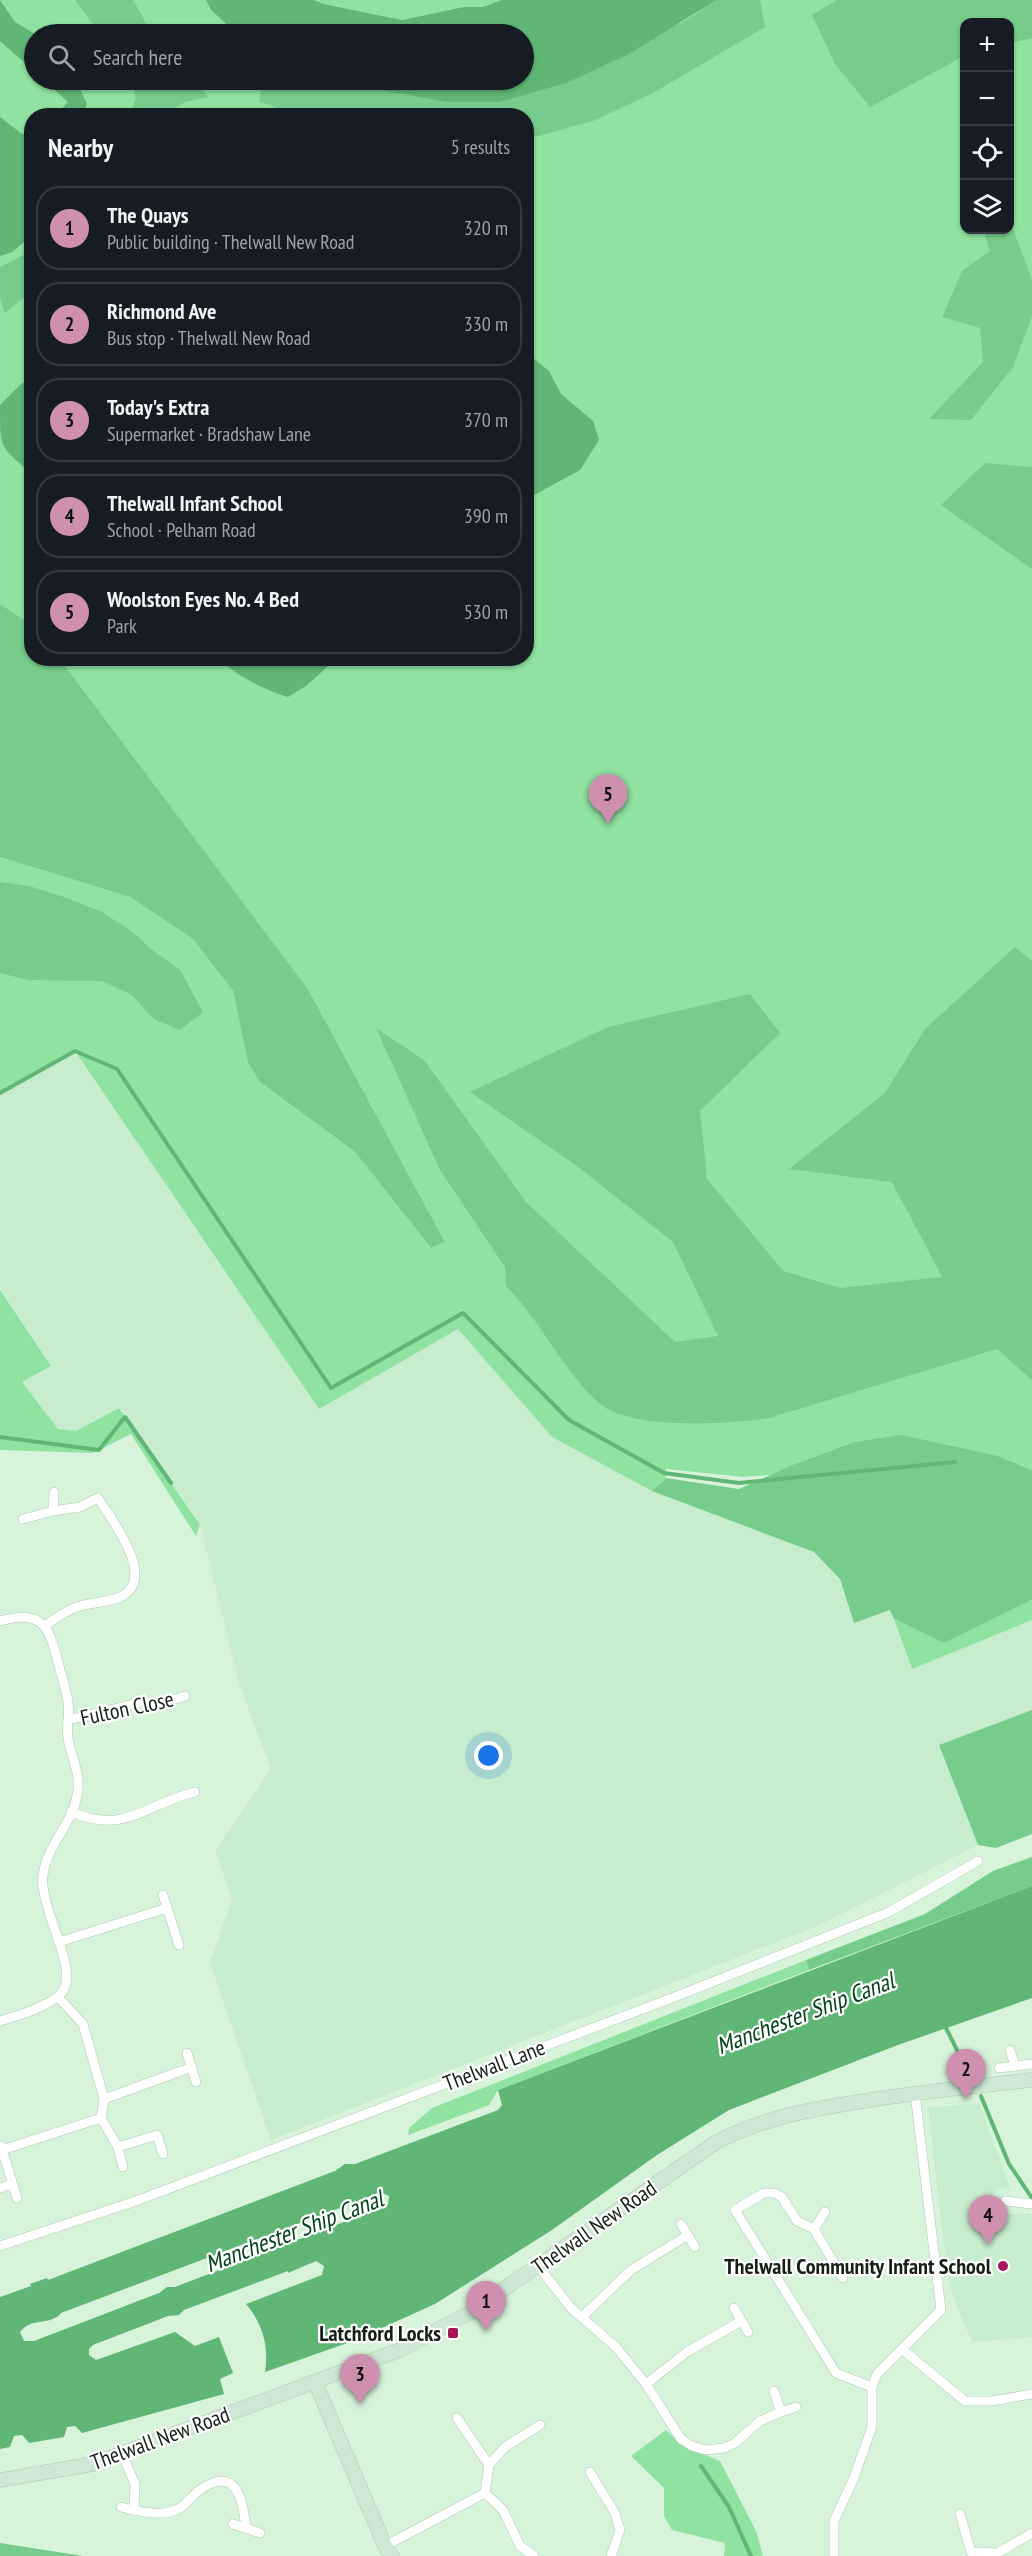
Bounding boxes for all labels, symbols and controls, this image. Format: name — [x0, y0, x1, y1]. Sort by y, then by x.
map controls — [960, 18, 1014, 234]
button: + — [960, 18, 1014, 72]
search box — [24, 24, 534, 90]
icon: search — [45, 41, 78, 74]
text: Search here — [93, 43, 182, 71]
button: − — [960, 72, 1014, 126]
button: locate — [960, 126, 1014, 180]
text: Nearby — [48, 131, 113, 164]
text: 5 results — [451, 134, 510, 160]
button: layers — [960, 180, 1014, 234]
text: The Quays — [107, 201, 189, 229]
text: 1 — [65, 215, 74, 241]
text: 320 m — [464, 215, 508, 241]
text: Public building · Thelwall New Road — [107, 229, 354, 255]
text: Richmond Ave — [107, 297, 216, 325]
text: 2 — [65, 311, 74, 337]
text: 330 m — [464, 311, 508, 337]
text: Bus stop · Thelwall New Road — [107, 325, 310, 351]
text: Today's Extra — [107, 393, 209, 421]
text: 3 — [65, 407, 74, 433]
text: 370 m — [464, 407, 508, 433]
text: Supermarket · Bradshaw Lane — [107, 421, 311, 447]
text: Thelwall Infant School — [107, 489, 283, 517]
text: 4 — [65, 503, 74, 529]
text: 390 m — [464, 503, 508, 529]
text: School · Pelham Road — [107, 517, 256, 543]
text: Woolston Eyes No. 4 Bed — [107, 585, 299, 613]
text: 5 — [65, 599, 74, 625]
text: 530 m — [464, 599, 508, 625]
text: Park — [107, 613, 137, 639]
pin: 5 — [588, 774, 628, 824]
street label: Fulton Close — [78, 1684, 176, 1732]
your location — [474, 1741, 503, 1770]
water label: Manchester Ship Canal — [712, 1964, 901, 2061]
street label: Thelwall Lane — [439, 2033, 549, 2097]
pin: 2 — [946, 2050, 986, 2099]
street label: Thelwall New Road — [526, 2174, 662, 2280]
water label: Manchester Ship Canal — [201, 2182, 390, 2279]
pin: 4 — [968, 2196, 1008, 2245]
place label: Thelwall Community Infant School — [724, 2252, 992, 2280]
marker: Thelwall Community Infant School — [996, 2259, 1010, 2273]
pin: 1 — [466, 2282, 506, 2331]
place label: Latchford Locks — [319, 2319, 441, 2347]
marker: Latchford Locks — [446, 2326, 460, 2340]
pin: 3 — [340, 2354, 380, 2404]
street label: Thelwall New Road — [87, 2400, 233, 2476]

